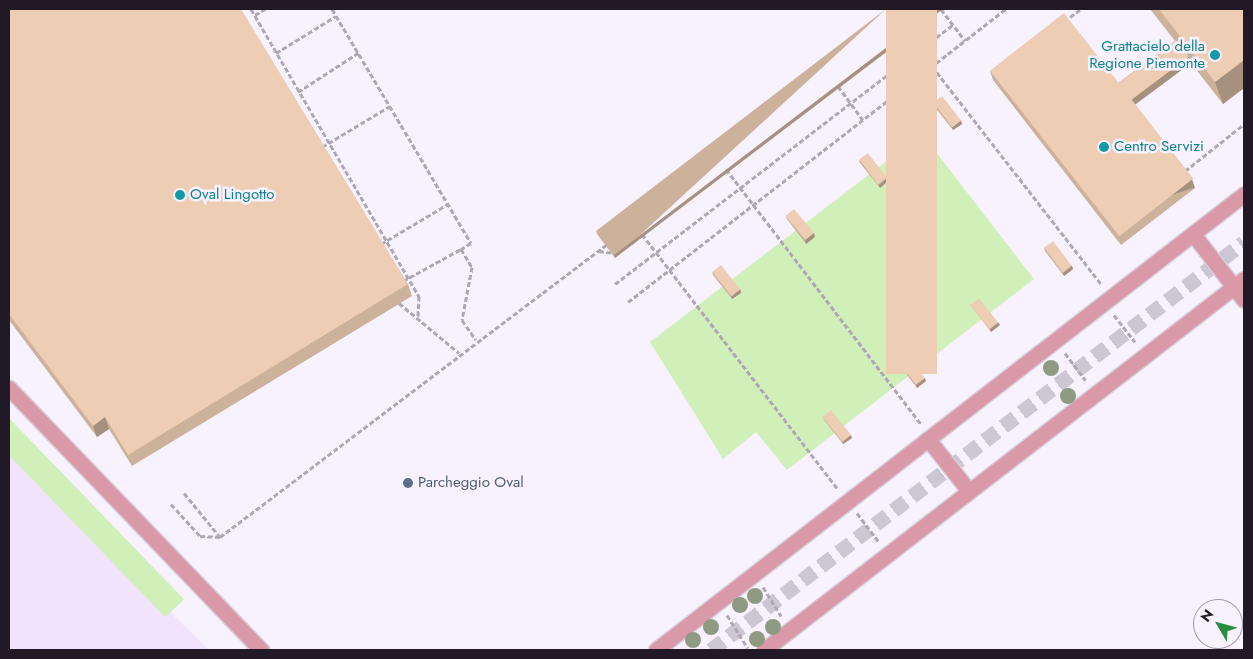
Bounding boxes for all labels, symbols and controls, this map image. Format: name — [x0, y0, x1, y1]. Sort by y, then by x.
place label: Grattacielo della Regione Piemonte — [1089, 37, 1205, 72]
marker: Grattacielo della Regione Piemonte — [1209, 49, 1221, 61]
place label: Centro Servizi — [1114, 138, 1204, 156]
marker: Centro Servizi — [1098, 141, 1110, 153]
place label: Oval Lingotto — [190, 186, 274, 204]
marker: Oval Lingotto — [174, 189, 186, 201]
place label: Parcheggio Oval — [418, 474, 524, 492]
marker: Parcheggio Oval — [402, 477, 414, 489]
north arrow — [1193, 599, 1243, 649]
text: N — [1195, 605, 1218, 626]

